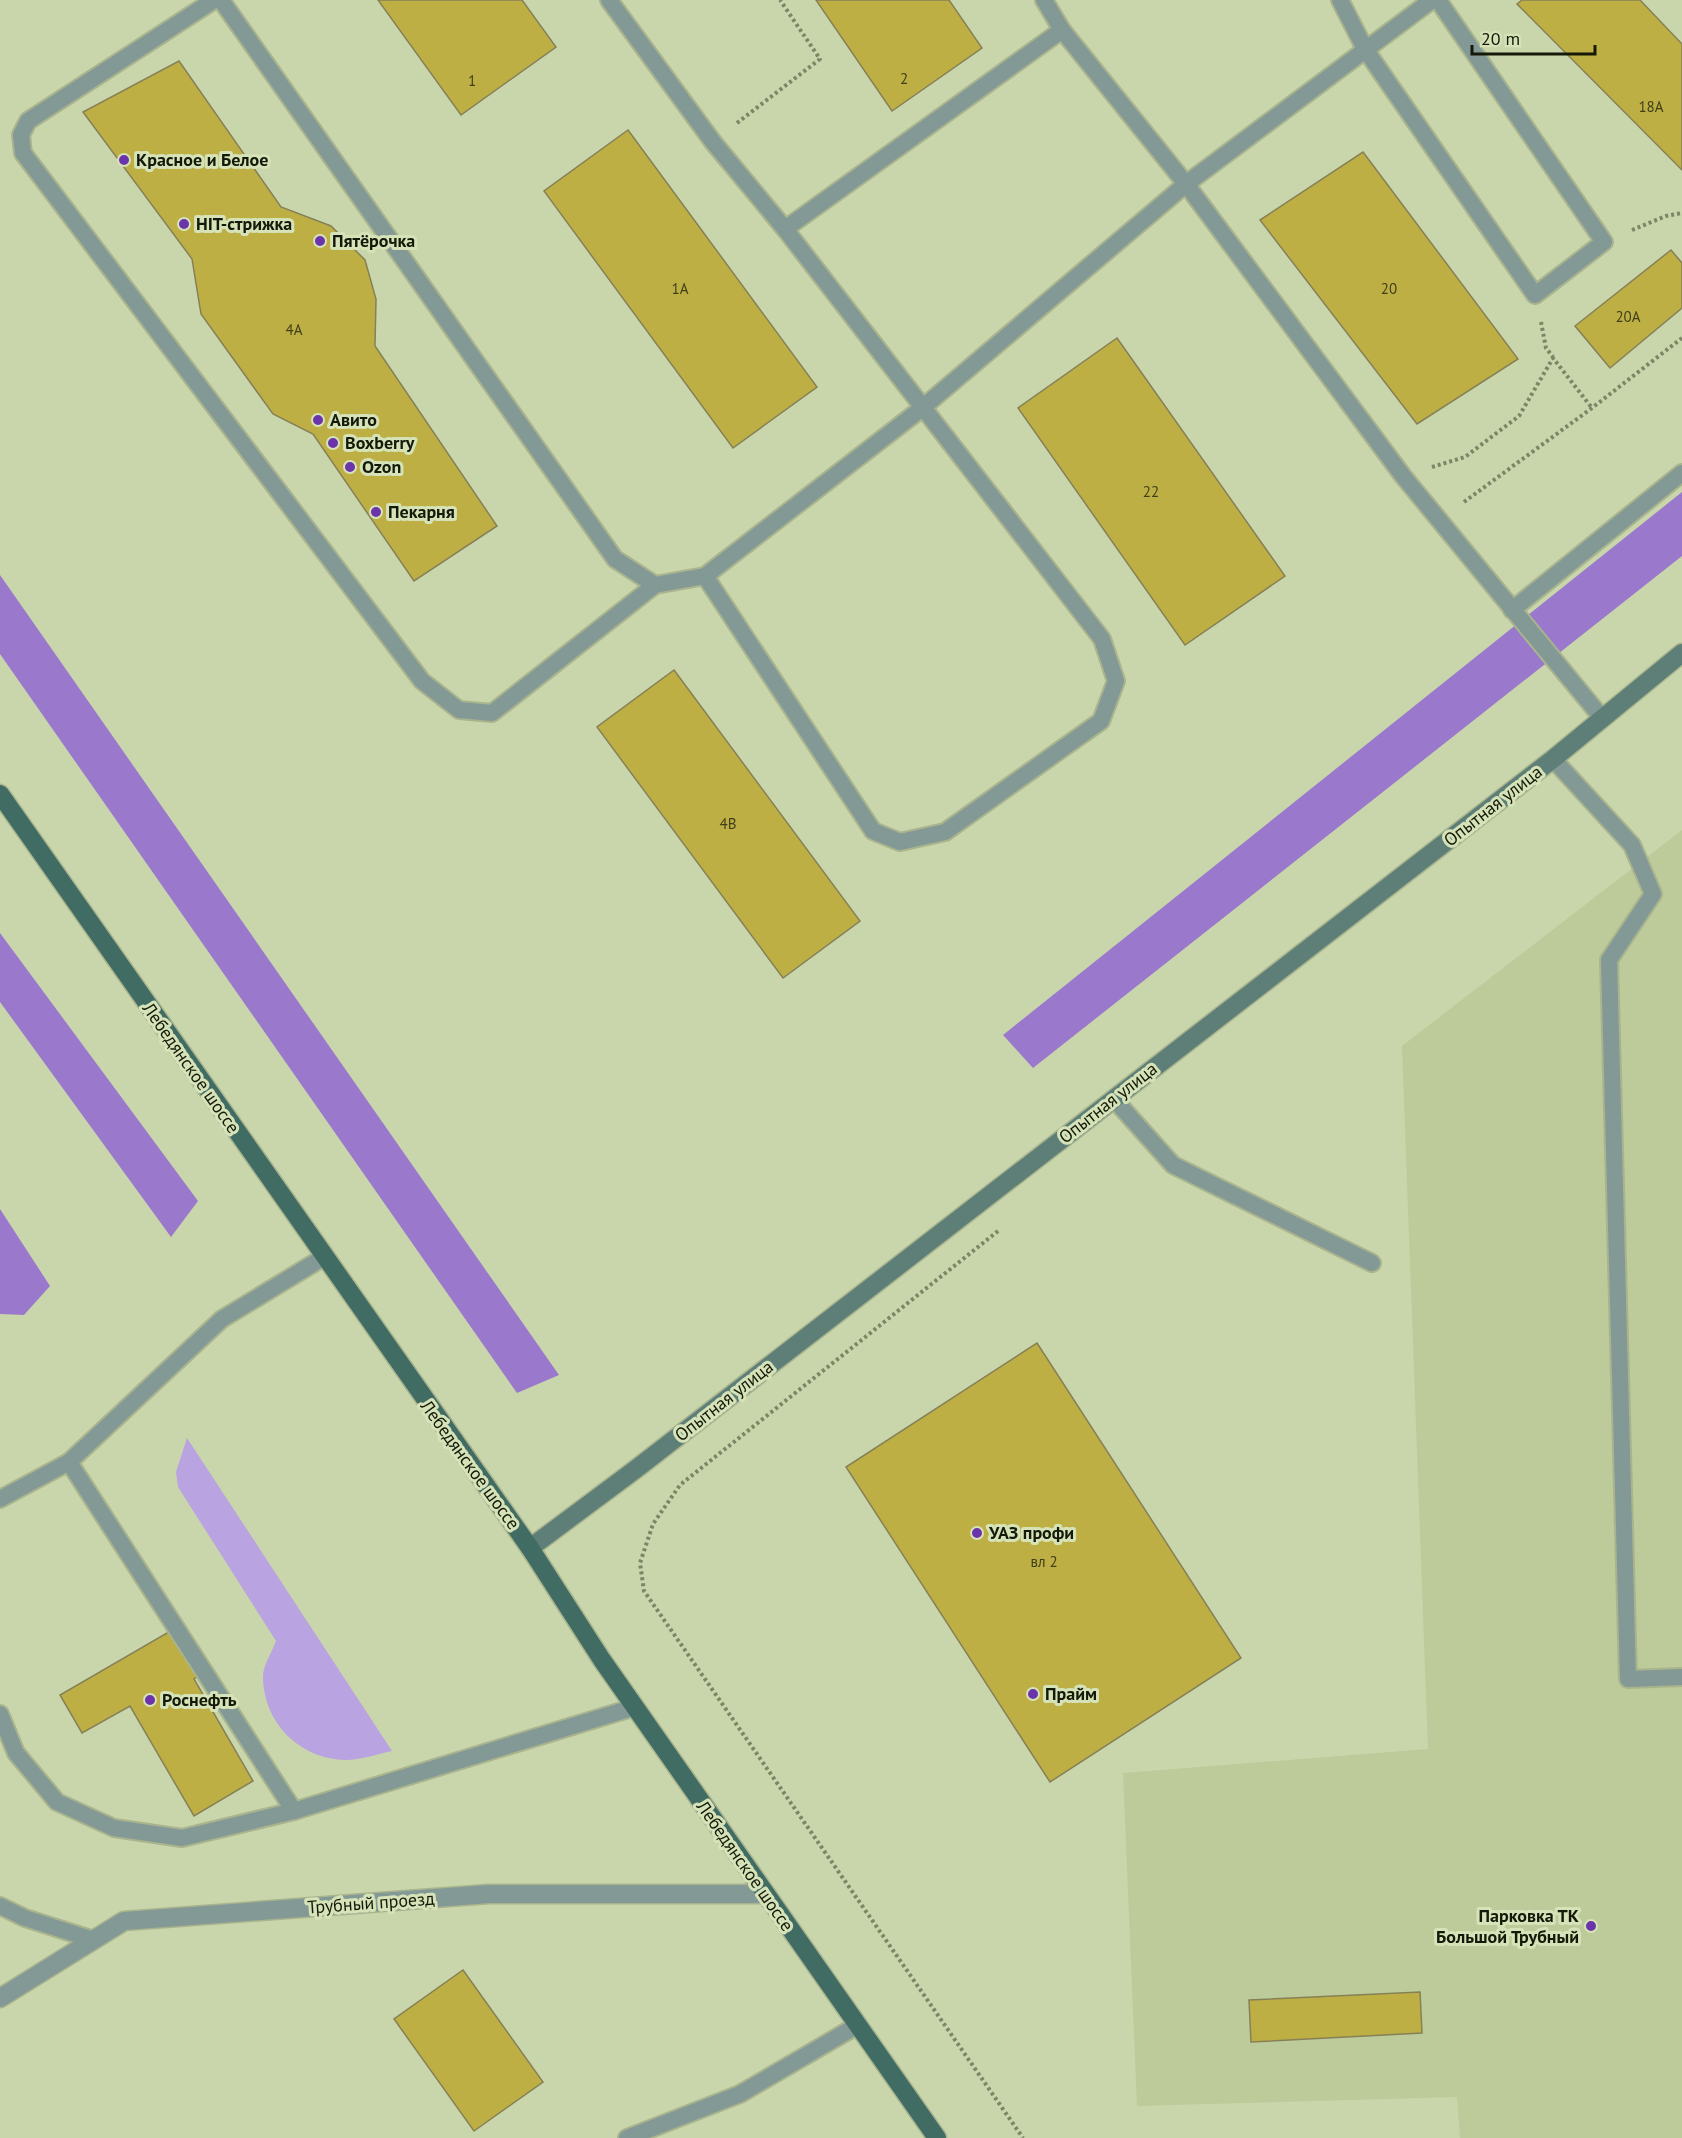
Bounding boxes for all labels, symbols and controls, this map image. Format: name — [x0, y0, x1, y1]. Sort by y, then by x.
scale bar — [1472, 18, 1595, 56]
text: 20 m — [1481, 27, 1520, 50]
house number: 2 — [900, 69, 908, 88]
house number: 1 — [468, 71, 476, 90]
house number: 18А — [1638, 97, 1664, 116]
place label: Красное и Белое — [136, 148, 268, 171]
marker: Красное и Белое — [117, 153, 131, 167]
place label: HIT-стрижка — [196, 212, 292, 235]
marker: HIT-стрижка — [177, 217, 191, 231]
place label: Пятёрочка — [332, 229, 415, 252]
marker: Пятёрочка — [313, 234, 327, 248]
house number: 1А — [672, 279, 689, 298]
house number: 20 — [1381, 279, 1397, 298]
house number: 20А — [1615, 307, 1641, 326]
house number: 4А — [286, 320, 303, 339]
place label: Авито — [330, 408, 377, 431]
marker: Авито — [311, 413, 325, 427]
place label: Boxberry — [345, 431, 415, 454]
marker: Boxberry — [326, 436, 340, 450]
place label: Ozon — [362, 455, 401, 478]
marker: Ozon — [343, 460, 357, 474]
house number: 22 — [1143, 482, 1159, 501]
place label: Пекарня — [388, 500, 455, 523]
marker: Пекарня — [369, 505, 383, 519]
street label: Опытная улица — [1439, 760, 1547, 851]
house number: 4В — [720, 814, 736, 833]
street label: Лебедянское шоссе — [137, 997, 245, 1138]
street label: Опытная улица — [1054, 1057, 1162, 1148]
street label: Опытная улица — [670, 1355, 778, 1446]
street label: Лебедянское шоссе — [415, 1395, 525, 1534]
place label: УАЗ профи — [988, 1521, 1074, 1544]
marker: УАЗ профи — [970, 1526, 984, 1540]
house number: вл 2 — [1030, 1552, 1058, 1571]
place label: Прайм — [1045, 1682, 1097, 1705]
marker: Прайм — [1026, 1687, 1040, 1701]
place label: Роснефть — [162, 1688, 237, 1711]
marker: Роснефть — [143, 1693, 157, 1707]
street label: Лебедянское шоссе — [691, 1795, 799, 1936]
street label: Трубный проезд — [306, 1887, 436, 1918]
place label: Парковка ТК Большой Трубный — [1436, 1904, 1579, 1948]
marker: Парковка ТК Большой Трубный — [1584, 1919, 1598, 1933]

